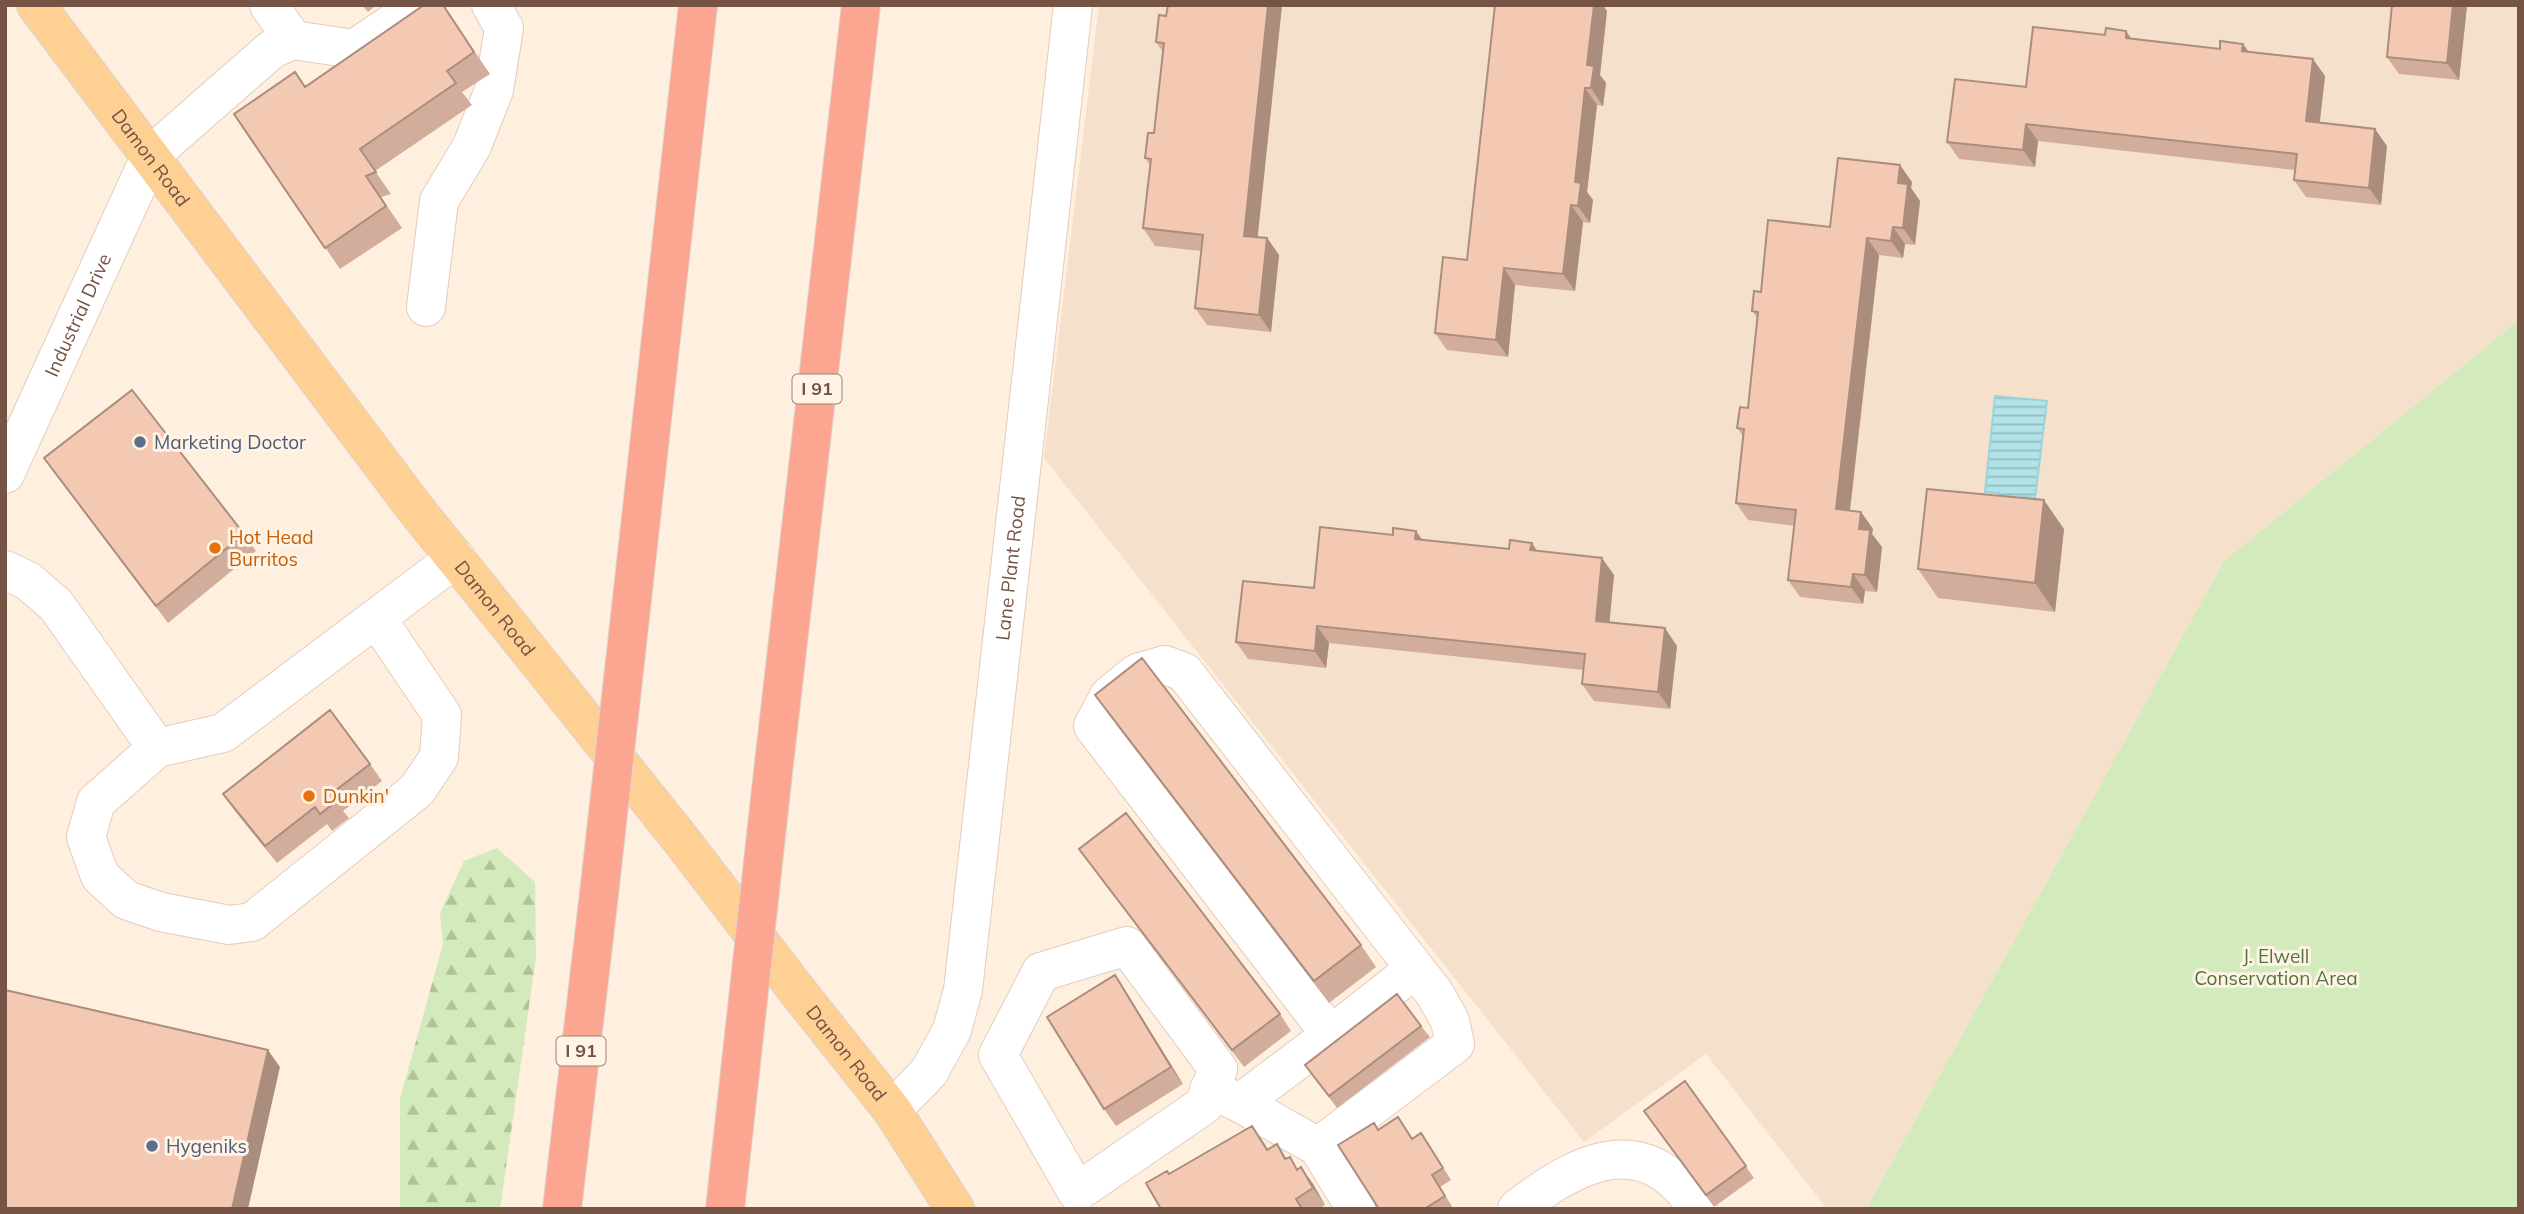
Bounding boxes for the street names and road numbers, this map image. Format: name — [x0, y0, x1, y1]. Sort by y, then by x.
street label: Damon Road — [106, 104, 195, 211]
street label: Industrial Drive — [39, 250, 116, 380]
road number: I 91 — [792, 374, 842, 404]
street label: Lane Plant Road — [990, 494, 1030, 642]
street label: Damon Road — [449, 555, 541, 661]
street label: Damon Road — [801, 1000, 892, 1106]
road number: I 91 — [556, 1036, 606, 1066]

